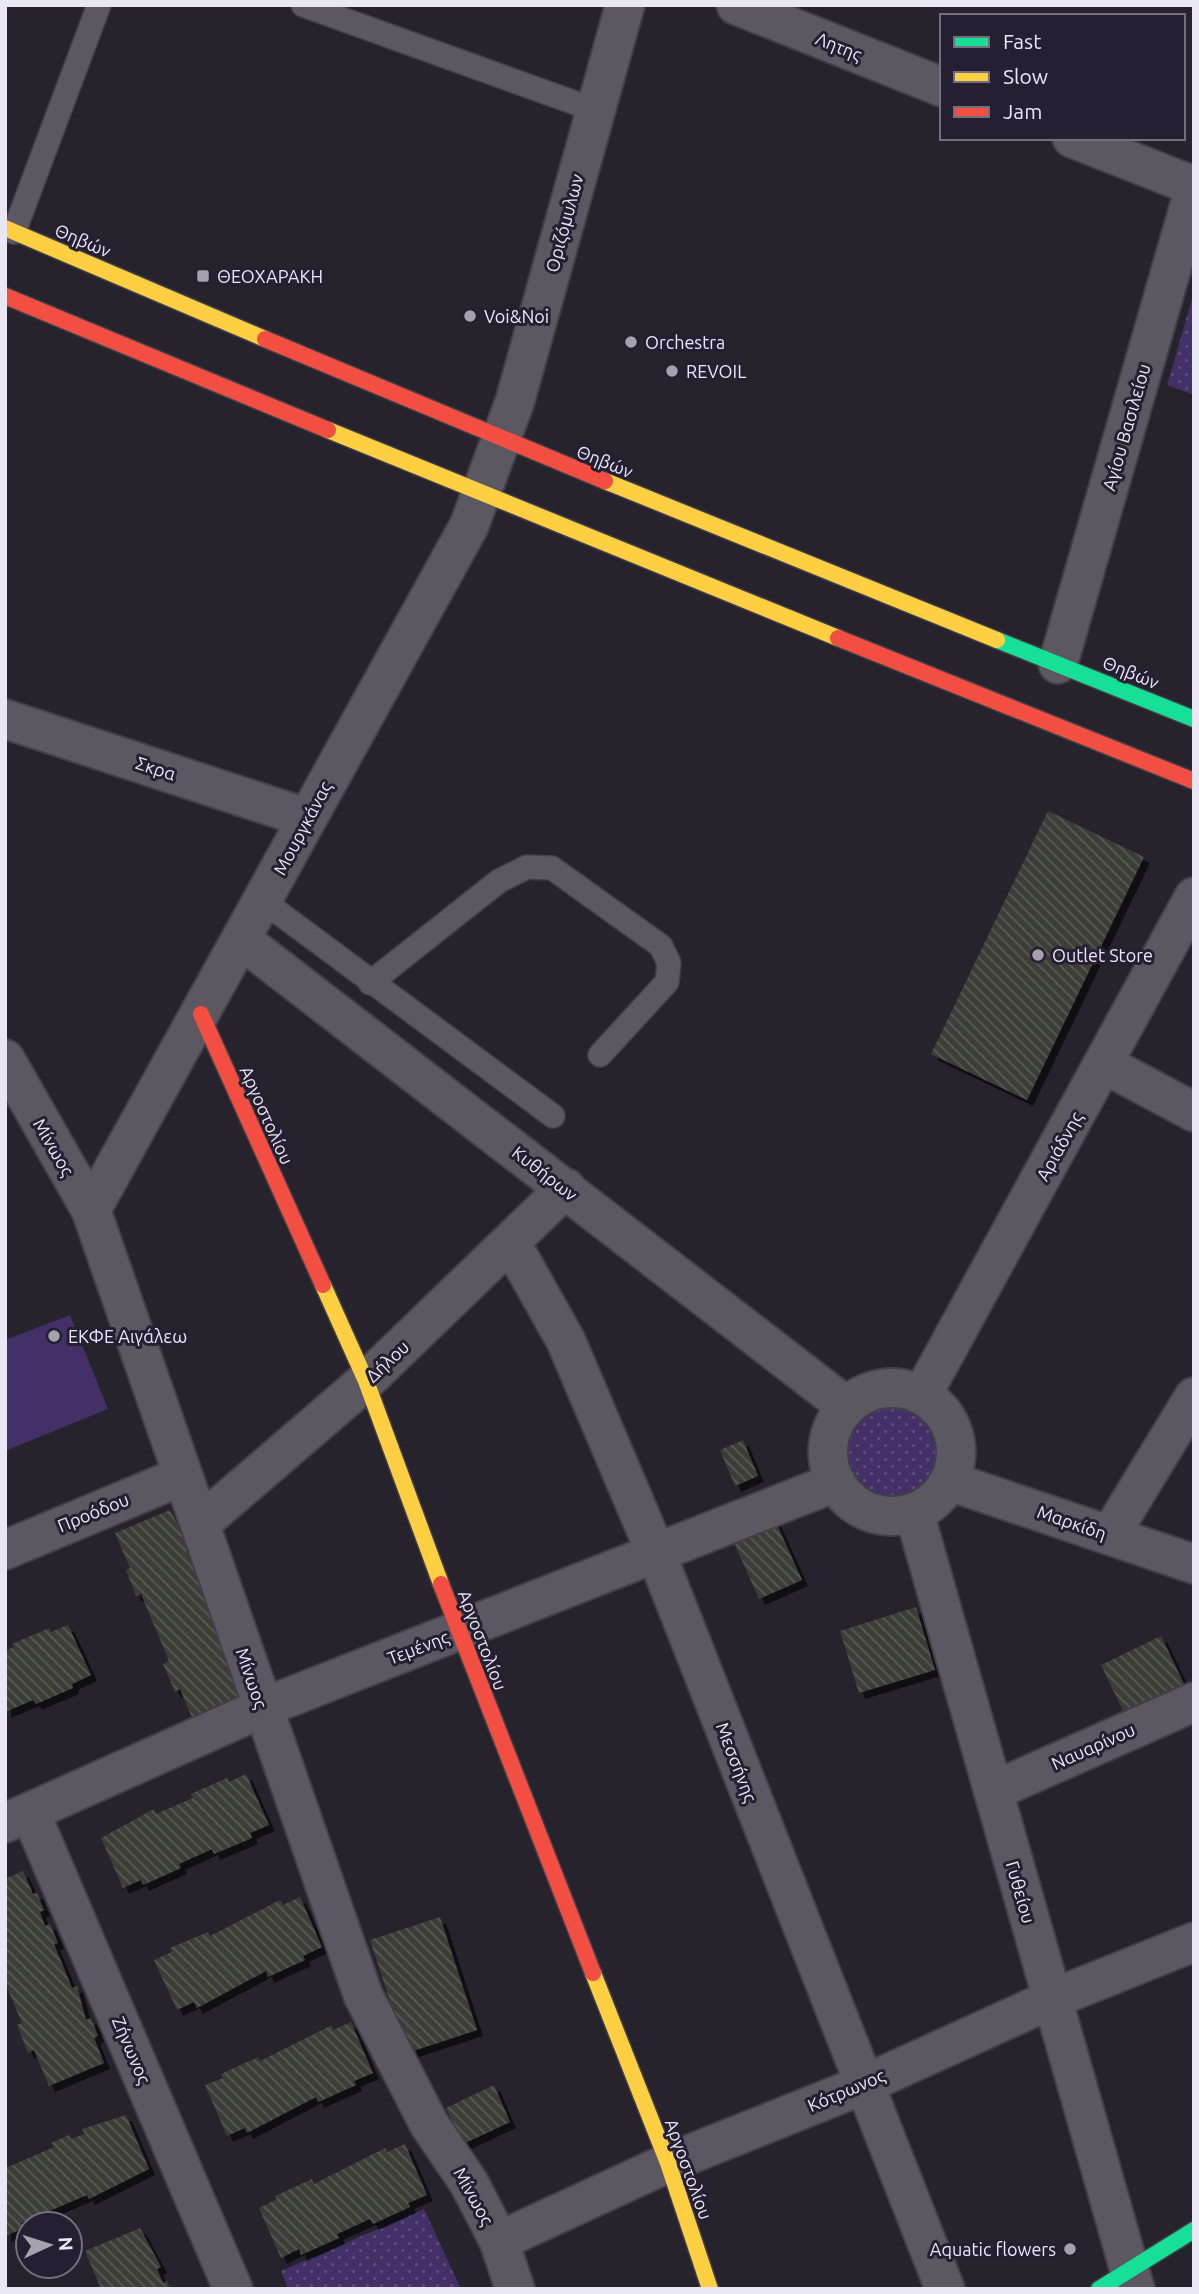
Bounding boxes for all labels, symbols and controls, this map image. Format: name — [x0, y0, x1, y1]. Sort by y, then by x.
legend — [940, 14, 1185, 140]
street label: Λητης — [813, 28, 865, 65]
text: Fast — [1003, 29, 1041, 53]
text: Slow — [1003, 64, 1048, 88]
text: Jam — [1003, 99, 1042, 123]
street label: Οριζόμυλων — [541, 171, 588, 274]
street label: Θηβών — [52, 219, 114, 261]
place label: ΘΕΟΧΑΡΑΚΗ — [217, 266, 323, 286]
marker: ΘΕΟΧΑΡΑΚΗ — [195, 268, 211, 284]
place label: Voi&Noi — [484, 306, 549, 326]
marker: Voi&Noi — [462, 308, 478, 324]
place label: Orchestra — [645, 332, 725, 352]
marker: Orchestra — [623, 334, 639, 350]
place label: REVOIL — [686, 361, 746, 381]
street label: Αγίου Βασιλείου — [1098, 361, 1154, 493]
marker: REVOIL — [664, 363, 680, 379]
street label: Θηβών — [574, 441, 636, 481]
street label: Θηβών — [1100, 652, 1162, 692]
street label: Σκρα — [134, 752, 179, 784]
street label: Μουργκάνας — [269, 778, 336, 879]
place label: Outlet Store — [1052, 945, 1153, 965]
marker: Outlet Store — [1030, 947, 1046, 963]
street label: Αργοστολίου — [236, 1063, 298, 1167]
street label: Αριάδνης — [1032, 1108, 1087, 1184]
street label: Μίνωος — [29, 1115, 78, 1180]
street label: Κυθήρων — [509, 1142, 582, 1205]
place label: ΕΚΦΕ Αιγάλεω — [68, 1326, 187, 1346]
marker: ΕΚΦΕ Αιγάλεω — [46, 1328, 62, 1344]
street label: Δήλου — [361, 1336, 413, 1386]
street label: Προόδου — [54, 1489, 132, 1535]
street label: Μαρκίδη — [1035, 1501, 1109, 1543]
street label: Αργοστολίου — [455, 1587, 511, 1693]
street label: Τεμένης — [384, 1626, 452, 1669]
street label: Μίνωος — [231, 1645, 272, 1711]
street label: Μεσσήνης — [712, 1719, 761, 1805]
street label: Ναυαρίνου — [1048, 1719, 1138, 1773]
street label: Γυθείου — [1003, 1859, 1039, 1925]
street label: Ζήνωνος — [108, 2013, 155, 2087]
street label: Κότρωνος — [804, 2065, 888, 2116]
street label: Αργοστολίου — [662, 2116, 716, 2222]
street label: Μίνωος — [449, 2164, 498, 2229]
north arrow — [14, 2210, 84, 2280]
text: N — [54, 2236, 77, 2252]
place label: Aquatic flowers — [930, 2239, 1056, 2259]
marker: Aquatic flowers — [1062, 2241, 1078, 2257]

